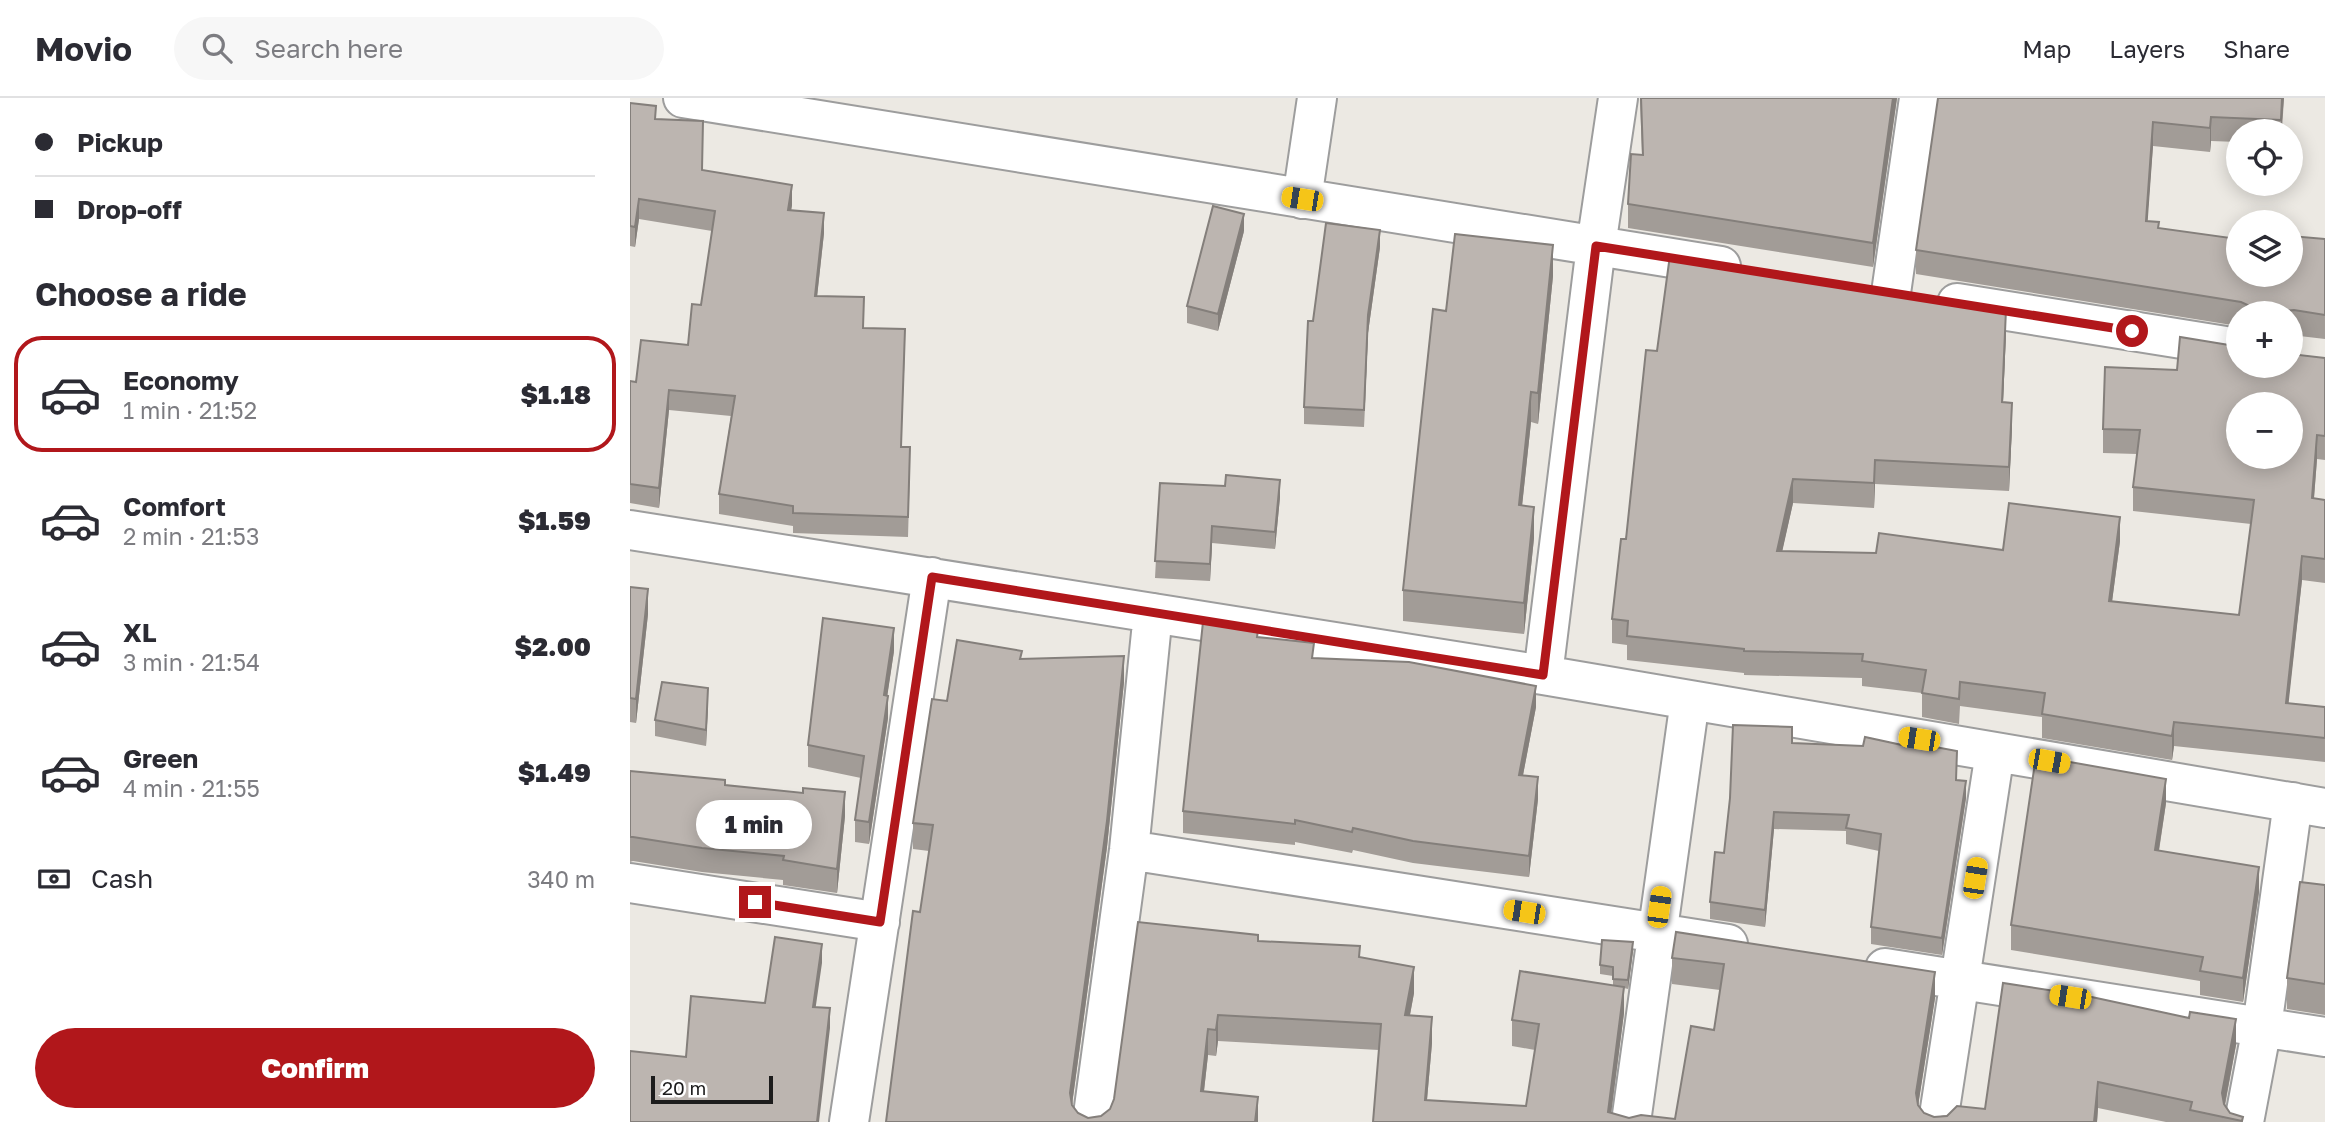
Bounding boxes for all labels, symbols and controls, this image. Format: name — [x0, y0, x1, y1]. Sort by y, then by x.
search box — [174, 17, 664, 80]
text: Movio — [35, 29, 132, 68]
icon: search — [198, 29, 236, 67]
text: Search here — [254, 33, 403, 64]
text: Map — [2022, 34, 2071, 63]
text: Layers — [2109, 34, 2185, 63]
text: Share — [2223, 34, 2290, 63]
map controls — [2226, 119, 2303, 469]
button: locate — [2226, 119, 2303, 196]
text: Pickup — [77, 127, 163, 158]
car — [1280, 185, 1325, 213]
text: Drop-off — [77, 194, 182, 225]
button: layers — [2226, 210, 2303, 287]
text: Choose a ride — [35, 275, 247, 313]
button: + — [2226, 301, 2303, 378]
route start — [2116, 315, 2148, 347]
icon: car — [39, 363, 102, 426]
text: Economy — [123, 365, 239, 396]
text: $1.18 — [521, 379, 591, 410]
button: − — [2226, 392, 2303, 469]
text: 1 min · 21:52 — [123, 396, 257, 424]
icon: car — [39, 489, 102, 552]
text: Comfort — [123, 491, 226, 522]
text: $1.59 — [518, 505, 591, 536]
text: 2 min · 21:53 — [123, 522, 259, 550]
icon: car — [39, 615, 102, 678]
text: XL — [123, 617, 157, 648]
text: $2.00 — [515, 631, 591, 662]
text: 3 min · 21:54 — [123, 648, 260, 676]
car — [1897, 725, 1942, 753]
icon: car — [39, 741, 102, 804]
text: Green — [123, 743, 198, 774]
car — [2027, 747, 2072, 775]
text: $1.49 — [518, 757, 591, 788]
text: 4 min · 21:55 — [123, 774, 260, 802]
callout: 1 min — [697, 800, 813, 850]
text: 1 min — [725, 810, 783, 838]
car — [1962, 856, 1989, 900]
icon: cash — [35, 860, 73, 898]
text: Cash — [91, 863, 153, 894]
text: 340 m — [527, 865, 595, 893]
car — [1646, 885, 1673, 929]
route end — [739, 886, 771, 918]
car — [1502, 898, 1547, 926]
car — [2048, 983, 2093, 1011]
button: Confirm — [35, 1028, 595, 1108]
scale bar — [651, 1073, 774, 1105]
text: 20 m — [662, 1076, 706, 1099]

